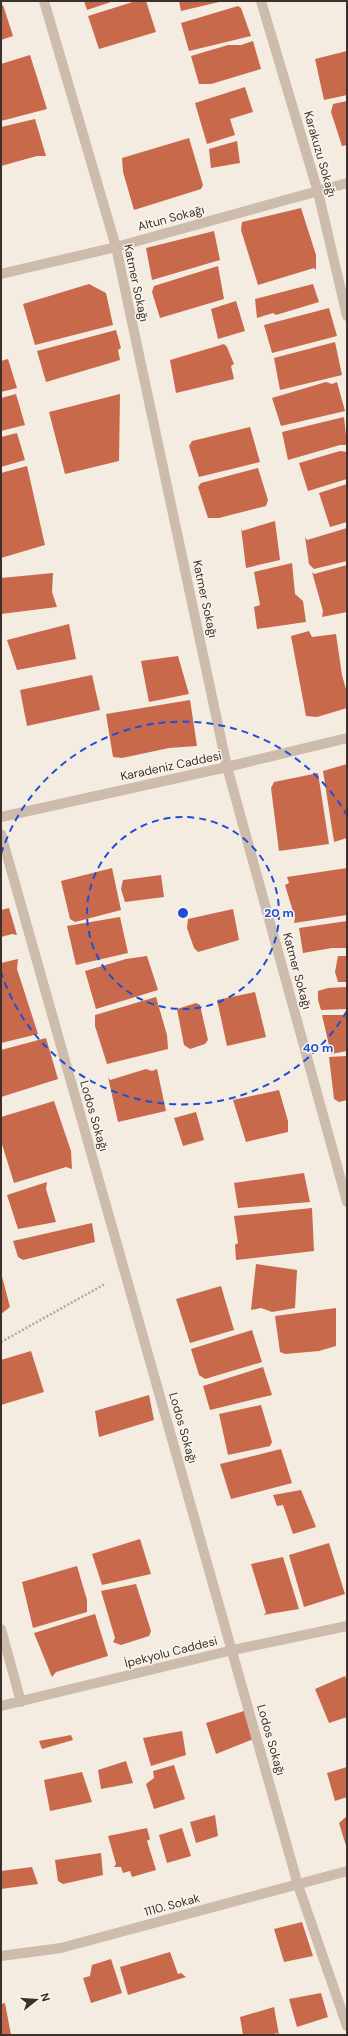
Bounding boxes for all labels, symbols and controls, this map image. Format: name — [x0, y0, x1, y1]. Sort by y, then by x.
street label: Karakuzu Sokağı — [300, 109, 340, 199]
street label: Altun Sokağı — [136, 201, 206, 235]
street label: Katmer Sokağı — [120, 243, 152, 323]
street label: Katmer Sokağı — [189, 559, 221, 639]
street label: Karadeniz Caddesi — [119, 747, 223, 785]
text: 20 m — [264, 905, 294, 921]
centre of rings — [176, 906, 190, 920]
street label: Katmer Sokağı — [279, 931, 315, 1011]
text: 40 m — [303, 1040, 333, 1056]
street label: Lodos Sokağı — [76, 1079, 112, 1153]
street label: Lodos Sokağı — [165, 1391, 201, 1465]
street label: İpekyolu Caddesi — [123, 1633, 219, 1671]
street label: Lodos Sokağı — [253, 1703, 289, 1777]
street label: 1110. Sokak — [142, 1890, 202, 1920]
north arrow — [16, 1980, 56, 2020]
text: N — [38, 1991, 53, 2003]

